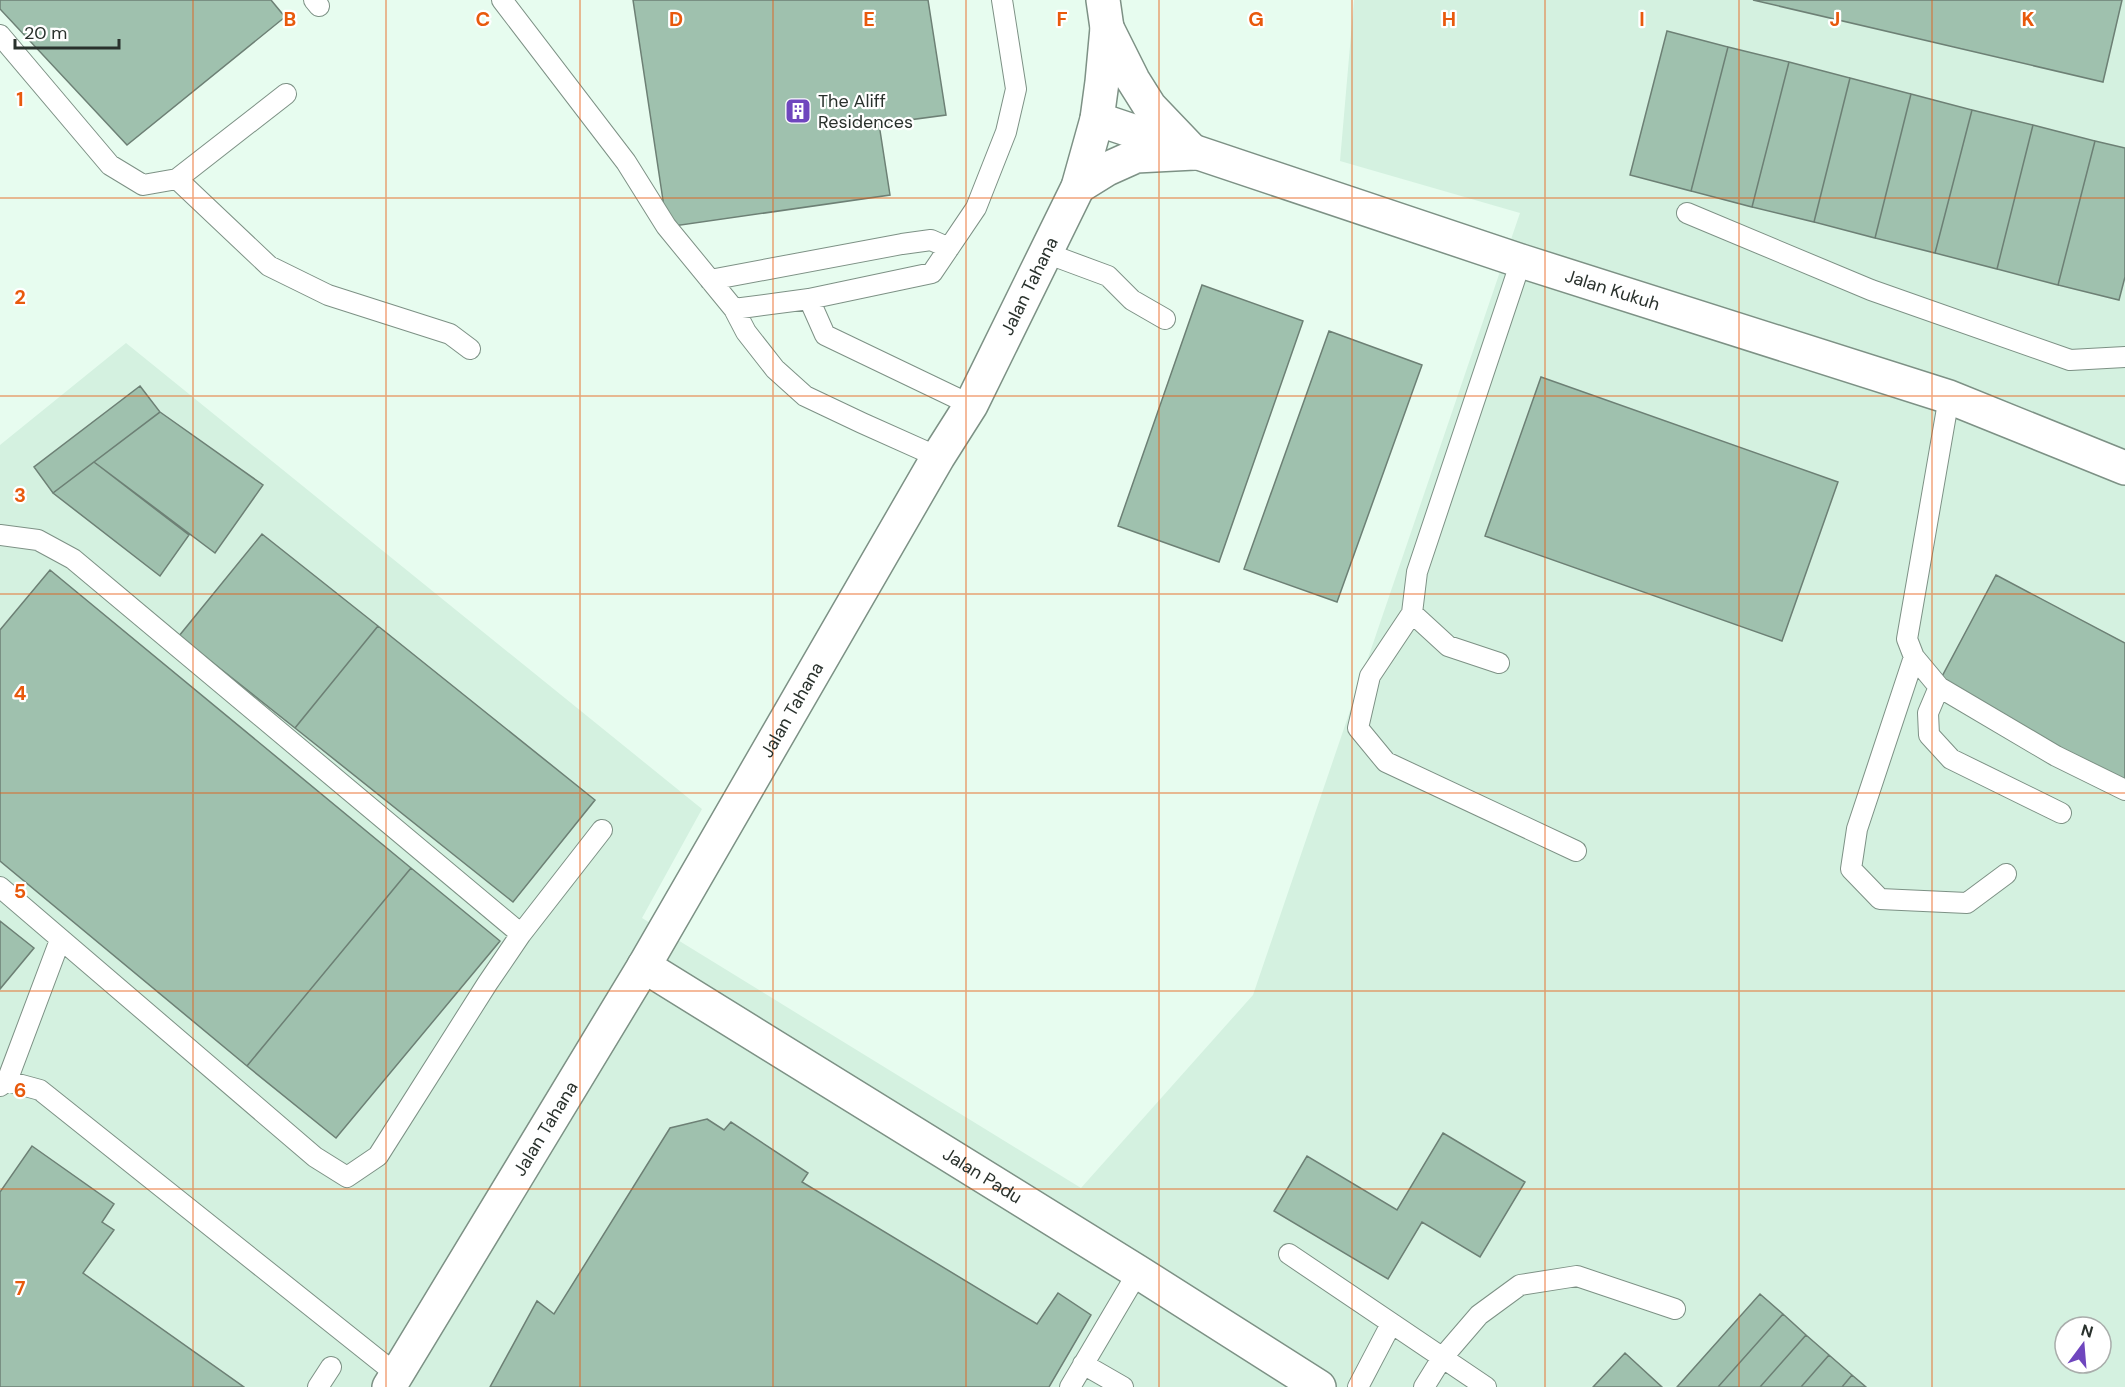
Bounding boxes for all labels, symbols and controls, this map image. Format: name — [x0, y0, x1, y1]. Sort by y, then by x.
text: B — [284, 6, 296, 32]
text: C — [476, 6, 490, 32]
text: D — [669, 6, 683, 32]
text: E — [863, 6, 875, 32]
text: F — [1056, 6, 1068, 32]
text: G — [1248, 6, 1264, 32]
text: H — [1442, 6, 1456, 32]
text: I — [1639, 6, 1645, 32]
text: J — [1830, 6, 1840, 32]
text: K — [2021, 6, 2035, 32]
scale bar — [15, 12, 118, 50]
text: 20 m — [24, 21, 67, 45]
text: 1 — [16, 86, 24, 112]
place label: The Aliff Residences — [818, 89, 913, 134]
building icon: The Aliff Residences — [783, 96, 813, 126]
street label: Jalan Tahana — [995, 233, 1064, 339]
street label: Jalan Kukuh — [1562, 264, 1663, 316]
text: 2 — [14, 284, 26, 310]
text: 3 — [14, 482, 26, 508]
street label: Jalan Tahana — [755, 658, 829, 762]
text: 4 — [14, 680, 27, 706]
text: 5 — [14, 878, 26, 904]
text: 6 — [14, 1077, 26, 1103]
street label: Jalan Tahana — [508, 1077, 583, 1181]
street label: Jalan Padu — [938, 1142, 1027, 1209]
text: 7 — [15, 1275, 26, 1301]
north arrow — [2053, 1315, 2113, 1375]
text: N — [2078, 1319, 2096, 1343]

